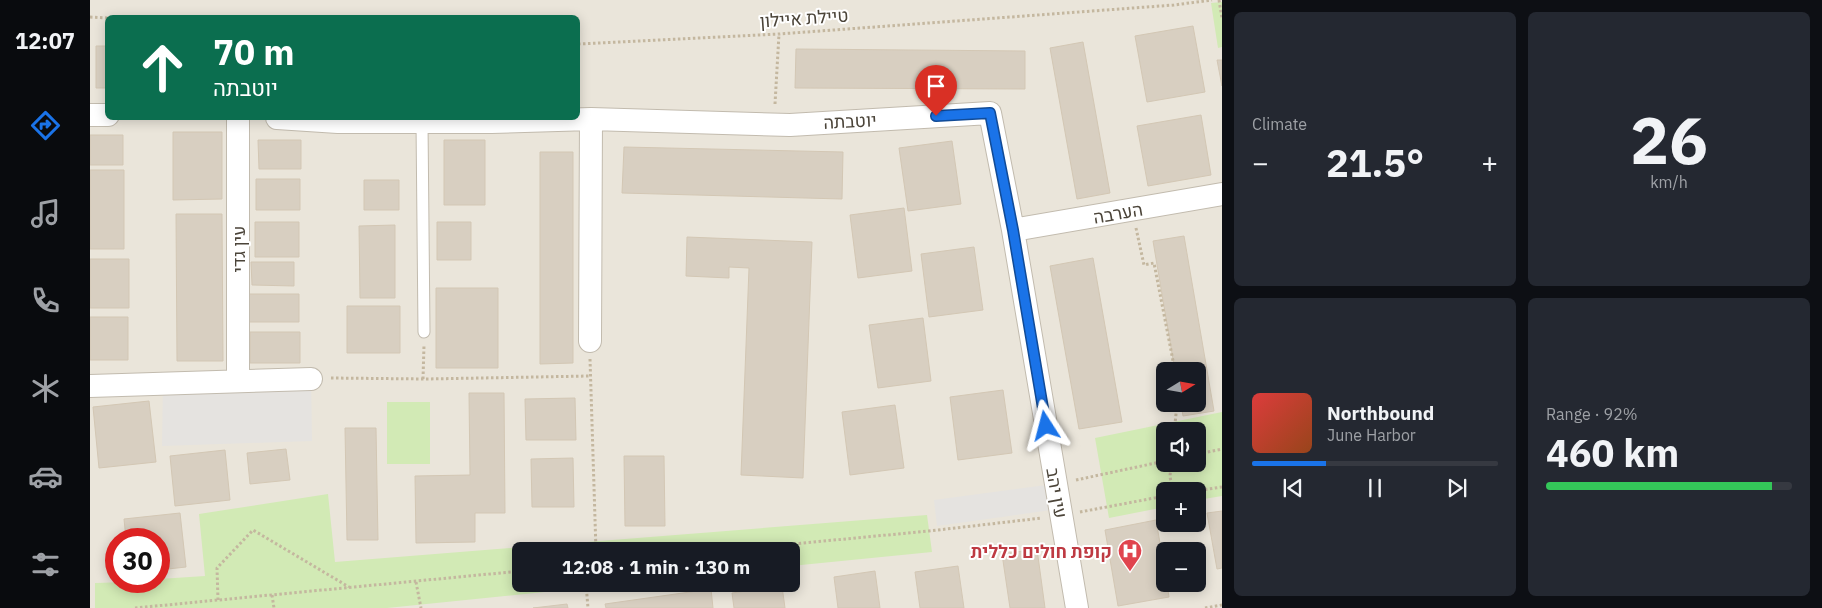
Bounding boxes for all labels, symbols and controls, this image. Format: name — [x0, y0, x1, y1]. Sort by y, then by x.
street label: טיילת איילון — [759, 3, 849, 33]
text: 12:07 — [15, 26, 75, 55]
text: 70 m — [213, 29, 295, 75]
icon: ahead — [130, 35, 195, 100]
pin — [915, 65, 957, 116]
icon: arrive — [922, 72, 950, 100]
text: יוטבתה — [213, 73, 278, 102]
text: 26 — [1630, 97, 1708, 182]
icon: directions — [28, 108, 63, 143]
street label: יוטבתה — [823, 108, 877, 134]
text: Climate — [1252, 114, 1307, 134]
text: 21.5° — [1326, 138, 1424, 187]
text: − — [1252, 144, 1269, 181]
text: + — [1481, 144, 1498, 181]
text: km/h — [1650, 172, 1688, 192]
icon: music — [28, 196, 63, 231]
street label: הערבה — [1091, 197, 1145, 229]
street label: עין גדי — [227, 225, 250, 273]
icon: phone — [28, 283, 63, 318]
north arrow — [1156, 362, 1206, 412]
map controls — [1156, 362, 1206, 592]
icon: climate — [28, 371, 63, 406]
position arrow — [1019, 399, 1071, 451]
text: Northbound — [1327, 401, 1434, 425]
text: Range · 92% — [1546, 404, 1638, 424]
button: sound — [1156, 422, 1206, 472]
text: June Harbor — [1327, 425, 1416, 445]
text: 460 km — [1546, 428, 1679, 477]
icon: car — [28, 459, 63, 494]
street label: עין יהב — [1041, 466, 1073, 520]
icon: previous — [1279, 474, 1307, 502]
icon: pause — [1361, 474, 1389, 502]
icon: next — [1443, 474, 1471, 502]
button: + — [1156, 482, 1206, 532]
speed limit sign: 30 — [105, 528, 170, 593]
hospital icon: קופת חולים כללית — [1117, 538, 1143, 572]
place label: קופת חולים כללית — [971, 540, 1112, 563]
button: − — [1156, 542, 1206, 592]
icon: filters — [28, 547, 63, 582]
text: 12:08 · 1 min · 130 m — [562, 555, 750, 579]

